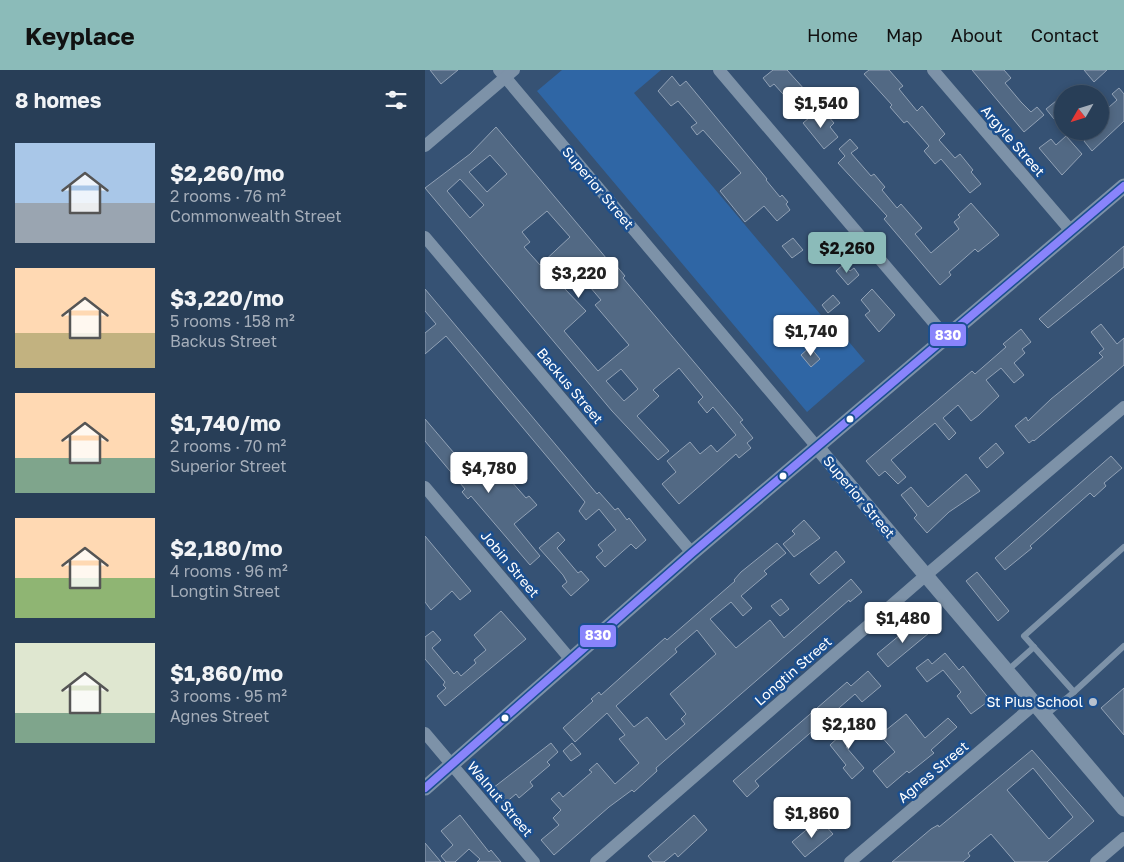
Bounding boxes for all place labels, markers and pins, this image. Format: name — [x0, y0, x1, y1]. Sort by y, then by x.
pin: $1,540 — [780, 87, 862, 129]
pin: $2,260 — [806, 232, 888, 274]
pin: $3,220 — [538, 256, 620, 299]
pin: $1,740 — [770, 314, 852, 357]
unlabelled marker — [845, 414, 855, 424]
pin: $4,780 — [448, 452, 530, 494]
unlabelled marker — [778, 471, 788, 481]
pin: $1,480 — [862, 602, 944, 644]
place label: St Pius School — [986, 693, 1083, 710]
marker: St Pius School — [1087, 696, 1099, 708]
pin: $2,180 — [808, 708, 890, 750]
unlabelled marker — [500, 713, 510, 723]
pin: $1,860 — [771, 796, 853, 839]

